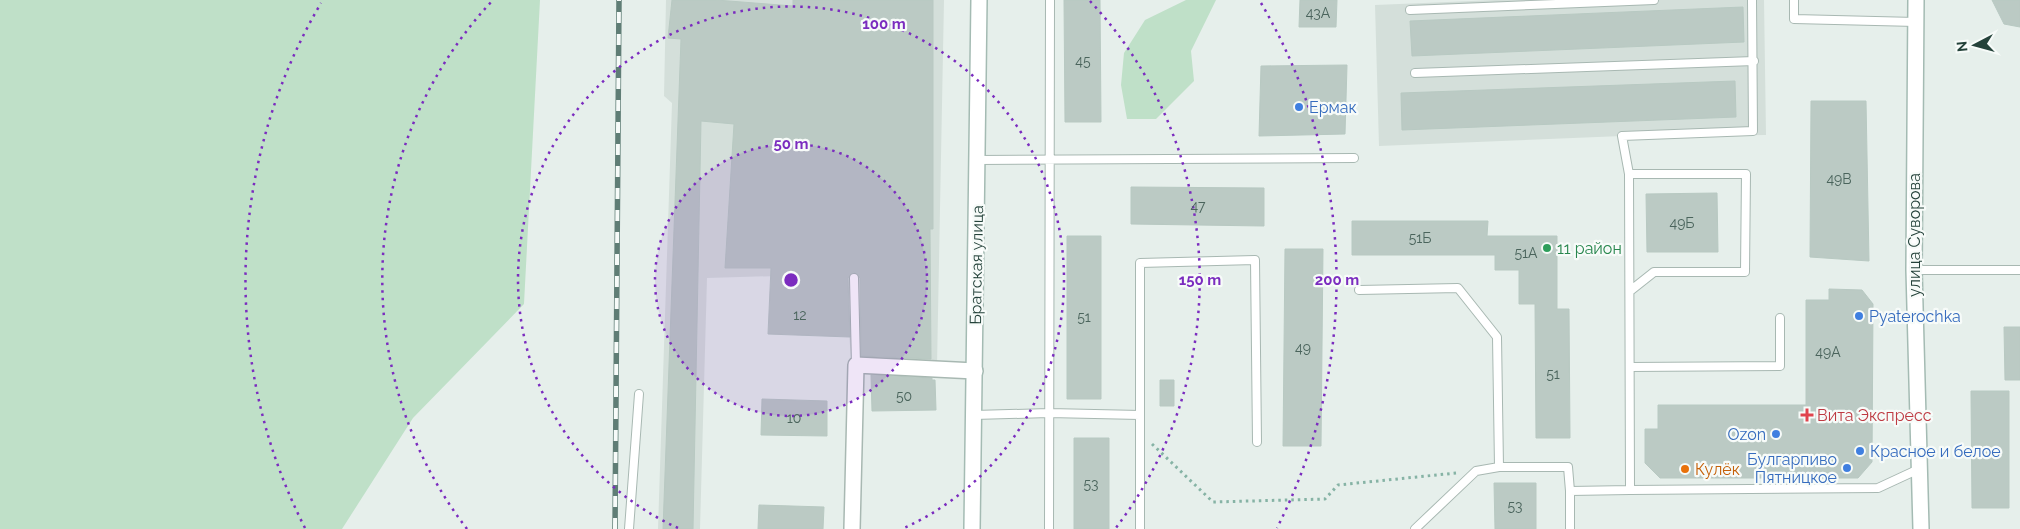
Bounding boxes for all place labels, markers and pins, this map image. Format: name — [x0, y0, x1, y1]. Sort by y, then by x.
place label: Ермак — [1309, 98, 1357, 117]
marker: Ермак — [1293, 101, 1305, 113]
place label: 11 район — [1557, 239, 1622, 258]
marker: 11 район — [1541, 242, 1553, 254]
centre of rings — [782, 271, 800, 289]
place label: Pyaterochka — [1869, 307, 1961, 326]
marker: Pyaterochka — [1853, 310, 1865, 322]
place label: Вита Экспресс — [1817, 406, 1932, 425]
marker: Вита Экспресс — [1801, 409, 1813, 421]
place label: Ozon — [1727, 425, 1766, 444]
marker: Ozon — [1770, 428, 1782, 440]
place label: Красное и белое — [1870, 442, 2001, 461]
marker: Красное и белое — [1854, 445, 1866, 457]
place label: Булгарпиво Пятницкое — [1747, 450, 1837, 487]
place label: Кулёк — [1695, 460, 1740, 479]
marker: Булгарпиво Пятницкое — [1841, 462, 1853, 474]
marker: Кулёк — [1679, 463, 1691, 475]

